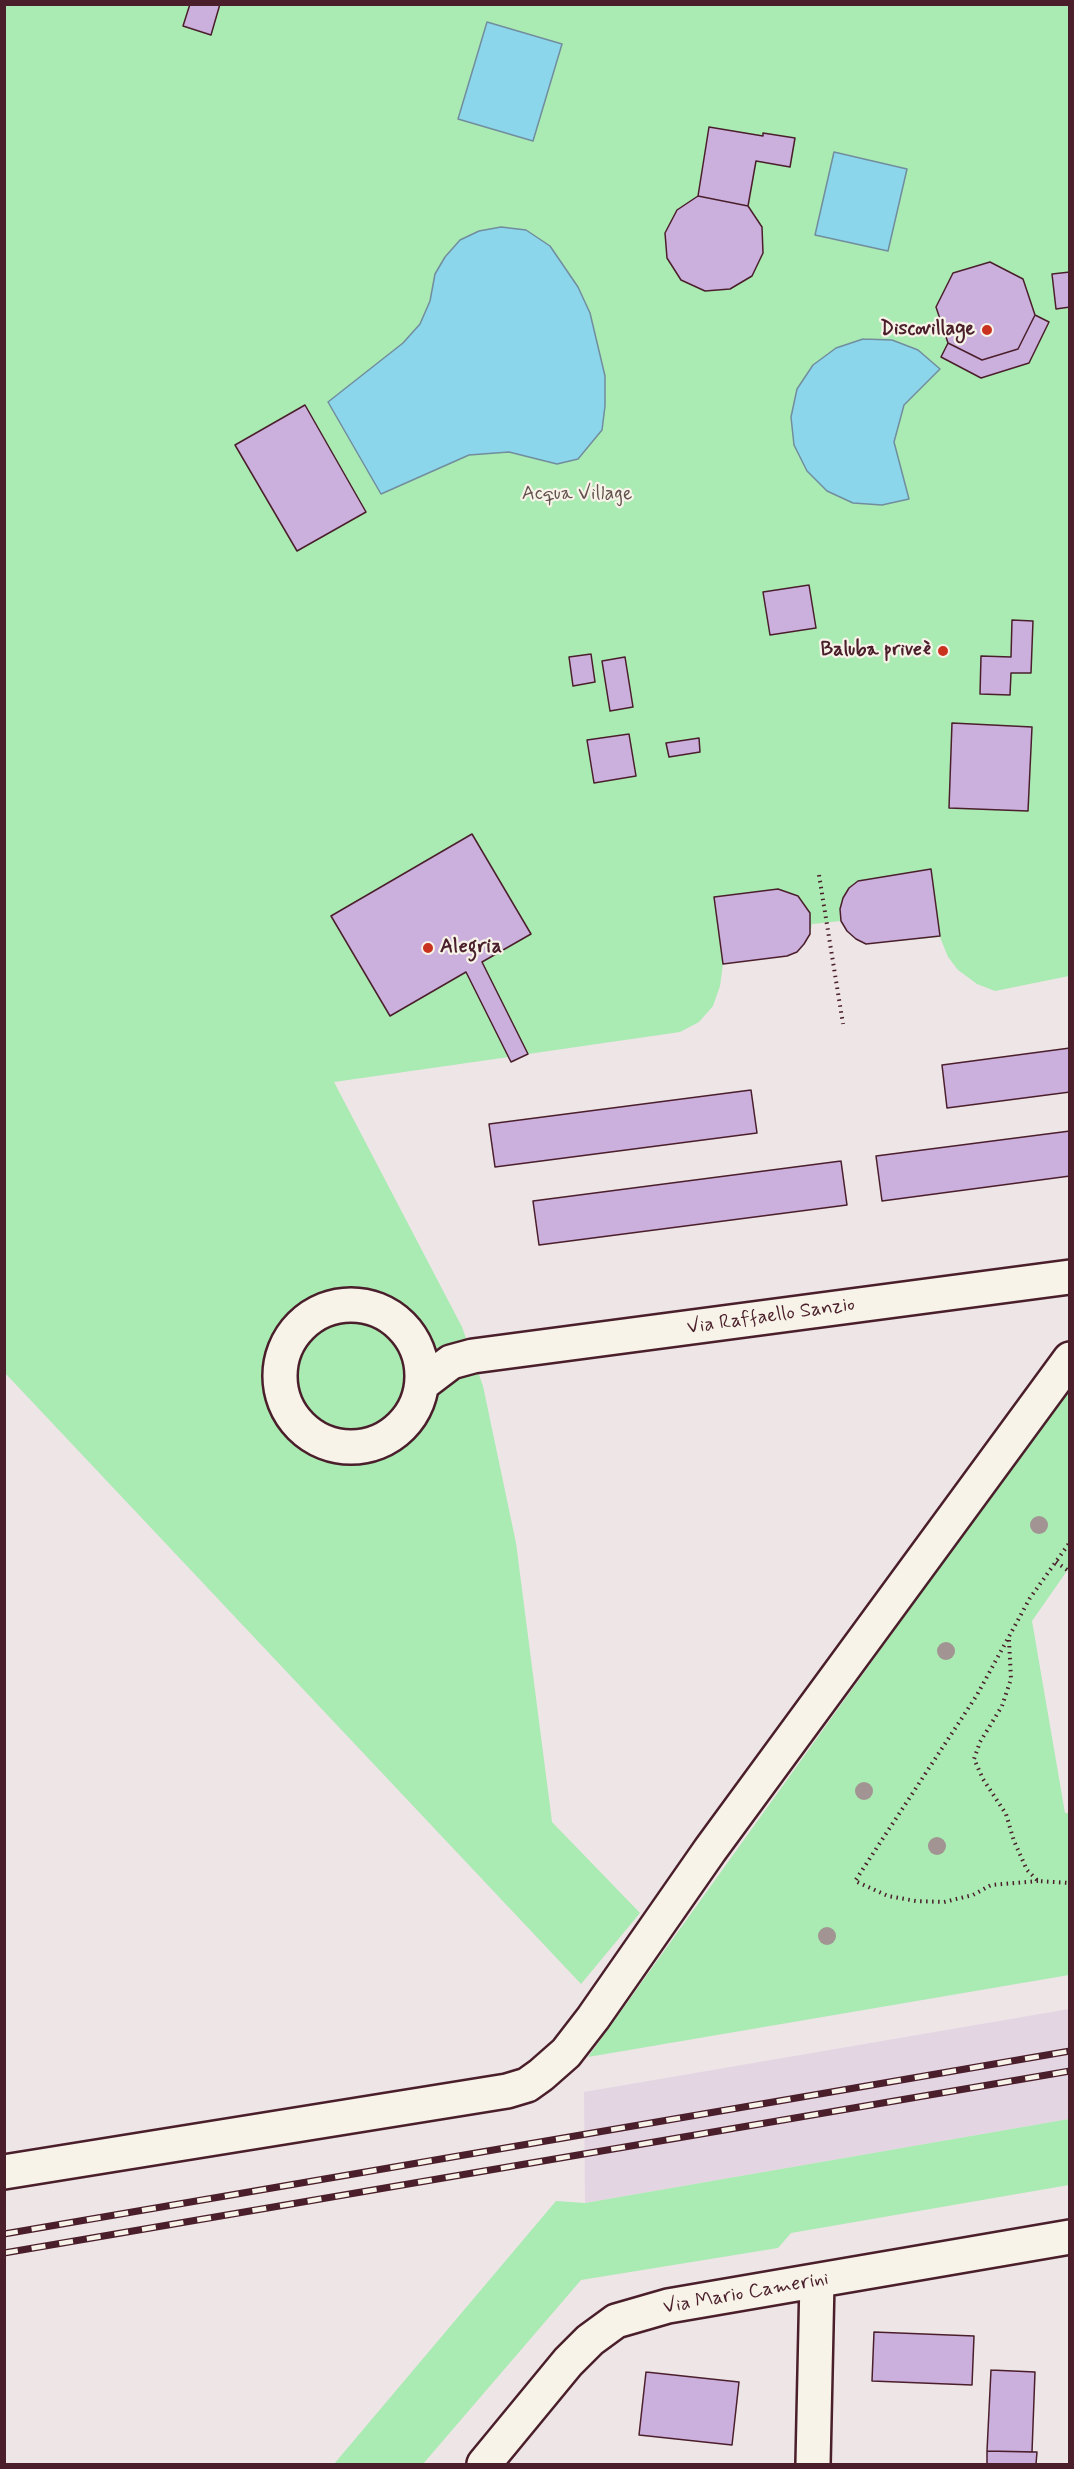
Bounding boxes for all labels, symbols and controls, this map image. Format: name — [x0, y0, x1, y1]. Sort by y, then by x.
place label: Discovillage — [880, 318, 975, 342]
marker: Discovillage — [980, 323, 994, 337]
park label: Acqua Village — [522, 483, 632, 507]
place label: Baluba priveè — [821, 639, 931, 663]
marker: Baluba priveè — [936, 644, 950, 658]
place label: Alegria — [440, 936, 502, 960]
marker: Alegria — [421, 941, 435, 955]
street label: Via Raffaello Sanzio — [686, 1293, 856, 1341]
street label: Via Mario Camerini — [661, 2268, 831, 2320]

